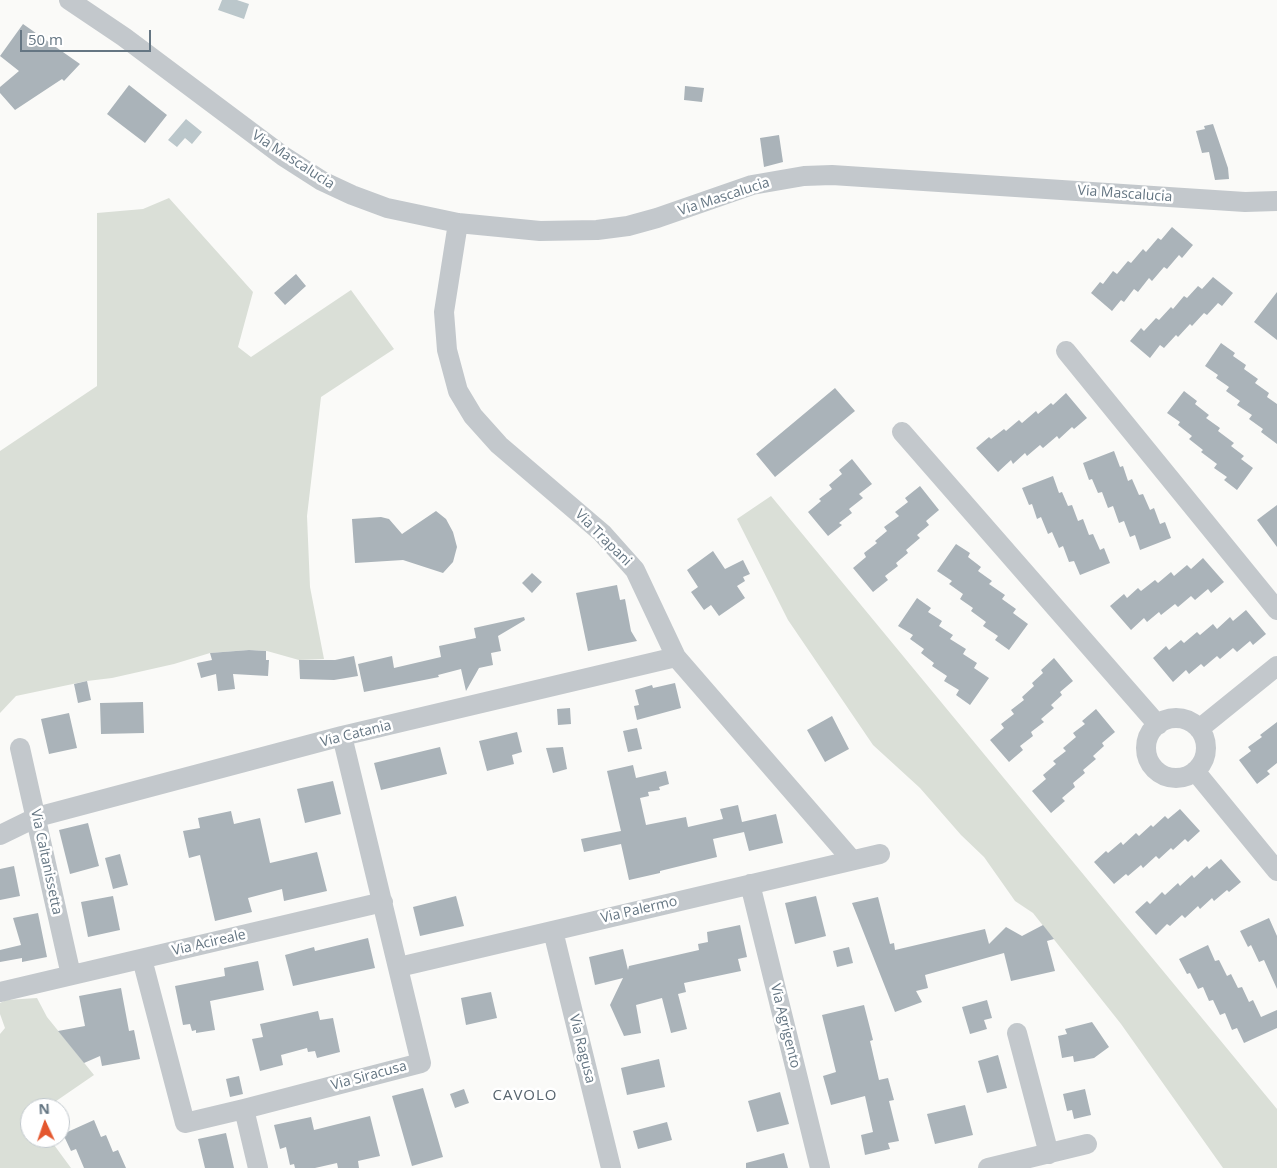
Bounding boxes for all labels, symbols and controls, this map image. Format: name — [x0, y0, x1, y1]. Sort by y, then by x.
scale bar — [22, 20, 154, 52]
text: 50 m — [28, 29, 63, 49]
street label: Via Mascalucia — [249, 127, 337, 193]
street label: Via Mascalucia — [676, 174, 772, 220]
street label: Via Mascalucia — [1077, 182, 1173, 206]
street label: Via Trapani — [571, 506, 635, 570]
street label: Via Catania — [319, 717, 393, 751]
street label: Via Caltanissetta — [27, 808, 65, 916]
street label: Via Palermo — [599, 893, 679, 927]
street label: Via Acireale — [170, 926, 248, 960]
street label: Via Agrigento — [766, 982, 804, 1070]
street label: Via Ragusa — [565, 1013, 599, 1085]
street label: Via Siracusa — [329, 1058, 409, 1094]
district label: CAVOLO — [492, 1087, 558, 1105]
north arrow — [20, 1098, 70, 1148]
text: N — [38, 1099, 50, 1118]

